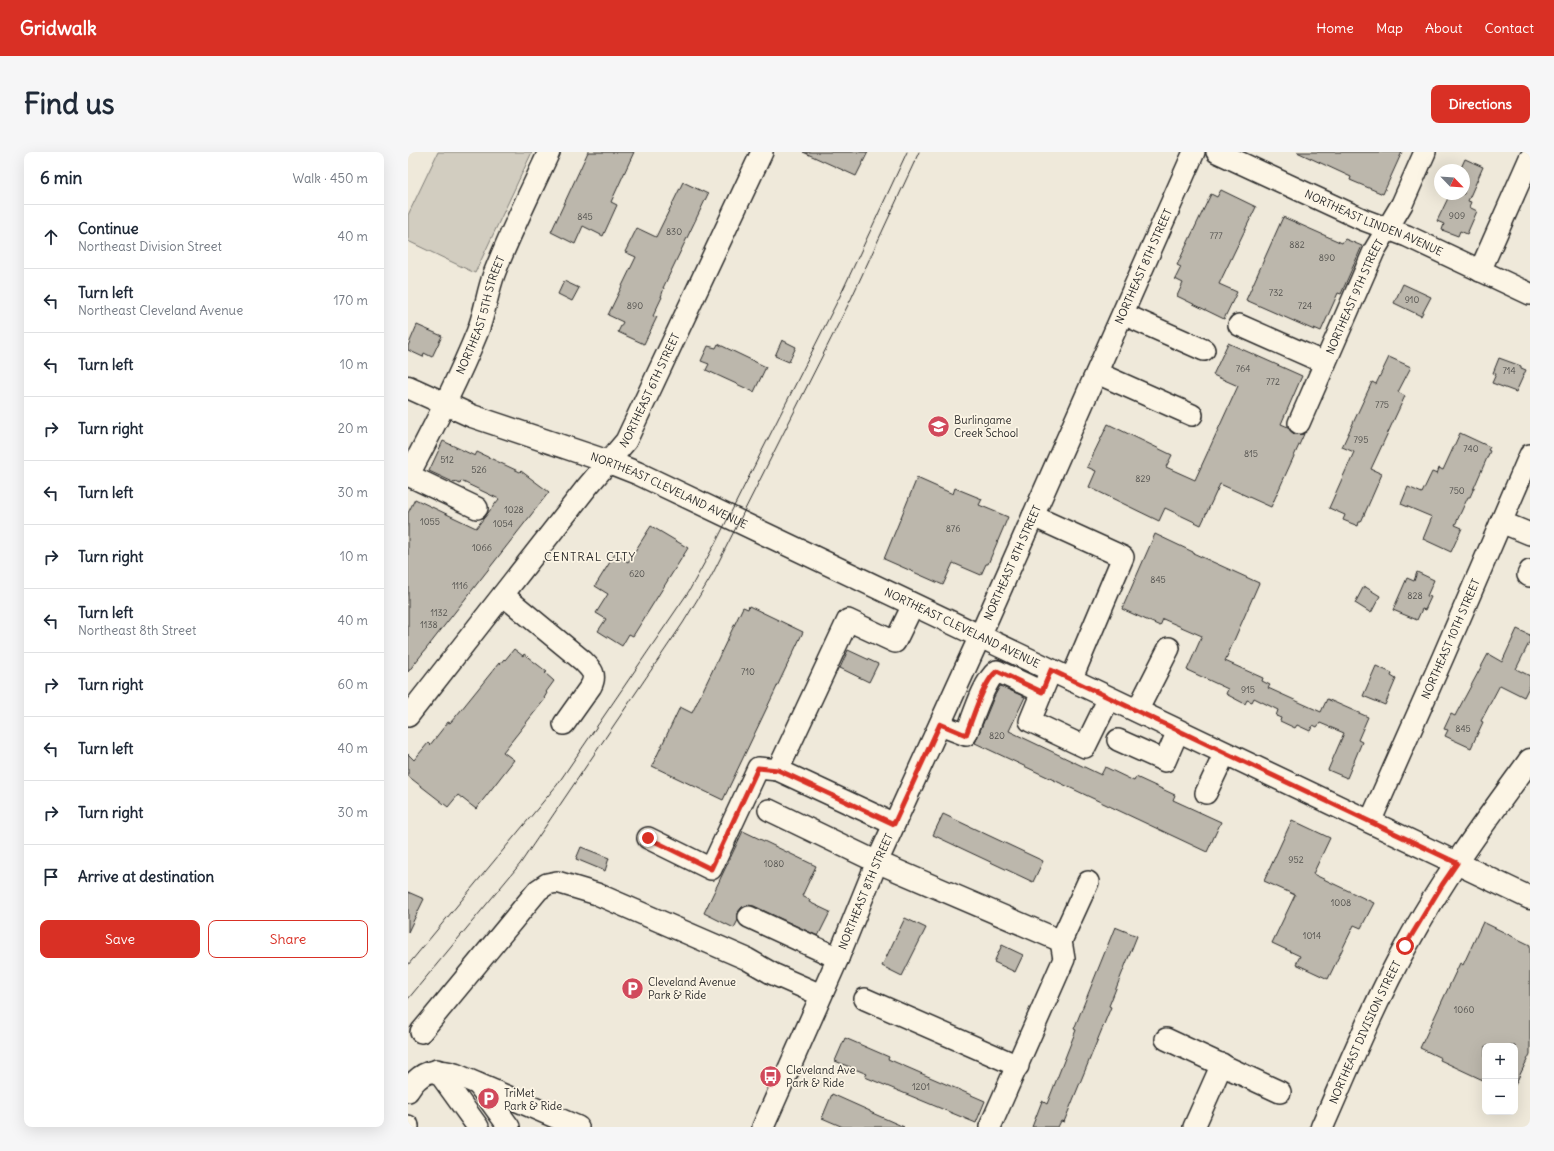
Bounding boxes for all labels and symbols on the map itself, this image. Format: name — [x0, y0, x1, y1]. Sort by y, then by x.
north arrow — [1434, 164, 1470, 200]
street label: NORTHEAST LINDEN AVENUE — [1302, 187, 1445, 259]
street label: NORTHEAST 8TH STREET — [1112, 206, 1175, 326]
house number: 909 — [1449, 210, 1465, 221]
house number: 845 — [577, 211, 593, 222]
house number: 830 — [666, 226, 682, 237]
house number: 777 — [1209, 230, 1223, 241]
street label: NORTHEAST 9TH STREET — [1323, 236, 1387, 356]
house number: 882 — [1289, 239, 1305, 250]
house number: 890 — [1319, 252, 1335, 263]
street label: NORTHEAST 5TH STREET — [453, 253, 508, 376]
house number: 732 — [1269, 287, 1283, 298]
house number: 910 — [1405, 294, 1419, 305]
house number: 890 — [627, 300, 643, 311]
house number: 724 — [1298, 300, 1312, 311]
street label: NORTHEAST 6TH STREET — [617, 331, 683, 450]
house number: 764 — [1236, 363, 1250, 374]
house number: 714 — [1502, 365, 1516, 376]
house number: 772 — [1266, 376, 1280, 387]
house number: 775 — [1375, 399, 1389, 410]
school or university icon: Burlingame Creek School — [925, 413, 951, 439]
place label: Burlingame Creek School — [954, 413, 1018, 440]
house number: 795 — [1354, 434, 1368, 445]
house number: 740 — [1463, 443, 1479, 454]
house number: 815 — [1244, 448, 1258, 459]
street label: NORTHEAST CLEVELAND AVENUE — [589, 449, 750, 531]
house number: 512 — [440, 454, 454, 465]
house number: 526 — [471, 464, 487, 475]
house number: 829 — [1135, 473, 1151, 484]
house number: 750 — [1449, 485, 1465, 496]
street label: NORTHEAST 8TH STREET — [981, 503, 1044, 623]
house number: 1028 — [504, 504, 524, 515]
house number: 1055 — [420, 516, 440, 527]
house number: 1054 — [493, 518, 513, 529]
house number: 876 — [946, 523, 960, 534]
house number: 1066 — [472, 542, 492, 553]
district label: CENTRAL CITY — [544, 549, 636, 564]
house number: 620 — [629, 568, 645, 579]
house number: 845 — [1150, 574, 1166, 585]
street label: NORTHEAST 10TH STREET — [1418, 576, 1483, 701]
house number: 1116 — [452, 580, 468, 591]
street label: NORTHEAST CLEVELAND AVENUE — [882, 585, 1042, 671]
house number: 828 — [1407, 590, 1423, 601]
house number: 1132 — [430, 607, 448, 618]
house number: 1138 — [420, 619, 438, 630]
house number: 710 — [741, 666, 755, 677]
house number: 915 — [1241, 684, 1255, 695]
house number: 845 — [1455, 723, 1471, 734]
house number: 820 — [989, 730, 1005, 741]
route end — [639, 829, 657, 847]
street label: NORTHEAST 8TH STREET — [835, 831, 896, 952]
house number: 952 — [1288, 854, 1304, 865]
house number: 1080 — [764, 858, 784, 869]
house number: 1008 — [1331, 897, 1351, 908]
house number: 1014 — [1303, 930, 1321, 941]
route start — [1396, 937, 1414, 955]
street label: NORTHEAST DIVISION STREET — [1326, 958, 1404, 1106]
parking icon: Cleveland Avenue Park & Ride — [620, 975, 646, 1001]
place label: Cleveland Avenue Park & Ride — [648, 975, 736, 1002]
house number: 1060 — [1454, 1004, 1474, 1015]
bus stop icon: Cleveland Ave Park & Ride — [757, 1063, 783, 1089]
place label: Cleveland Ave Park & Ride — [786, 1063, 855, 1090]
house number: 1201 — [912, 1081, 930, 1092]
parking icon: TriMet Park & Ride — [476, 1086, 502, 1112]
place label: TriMet Park & Ride — [504, 1086, 562, 1113]

